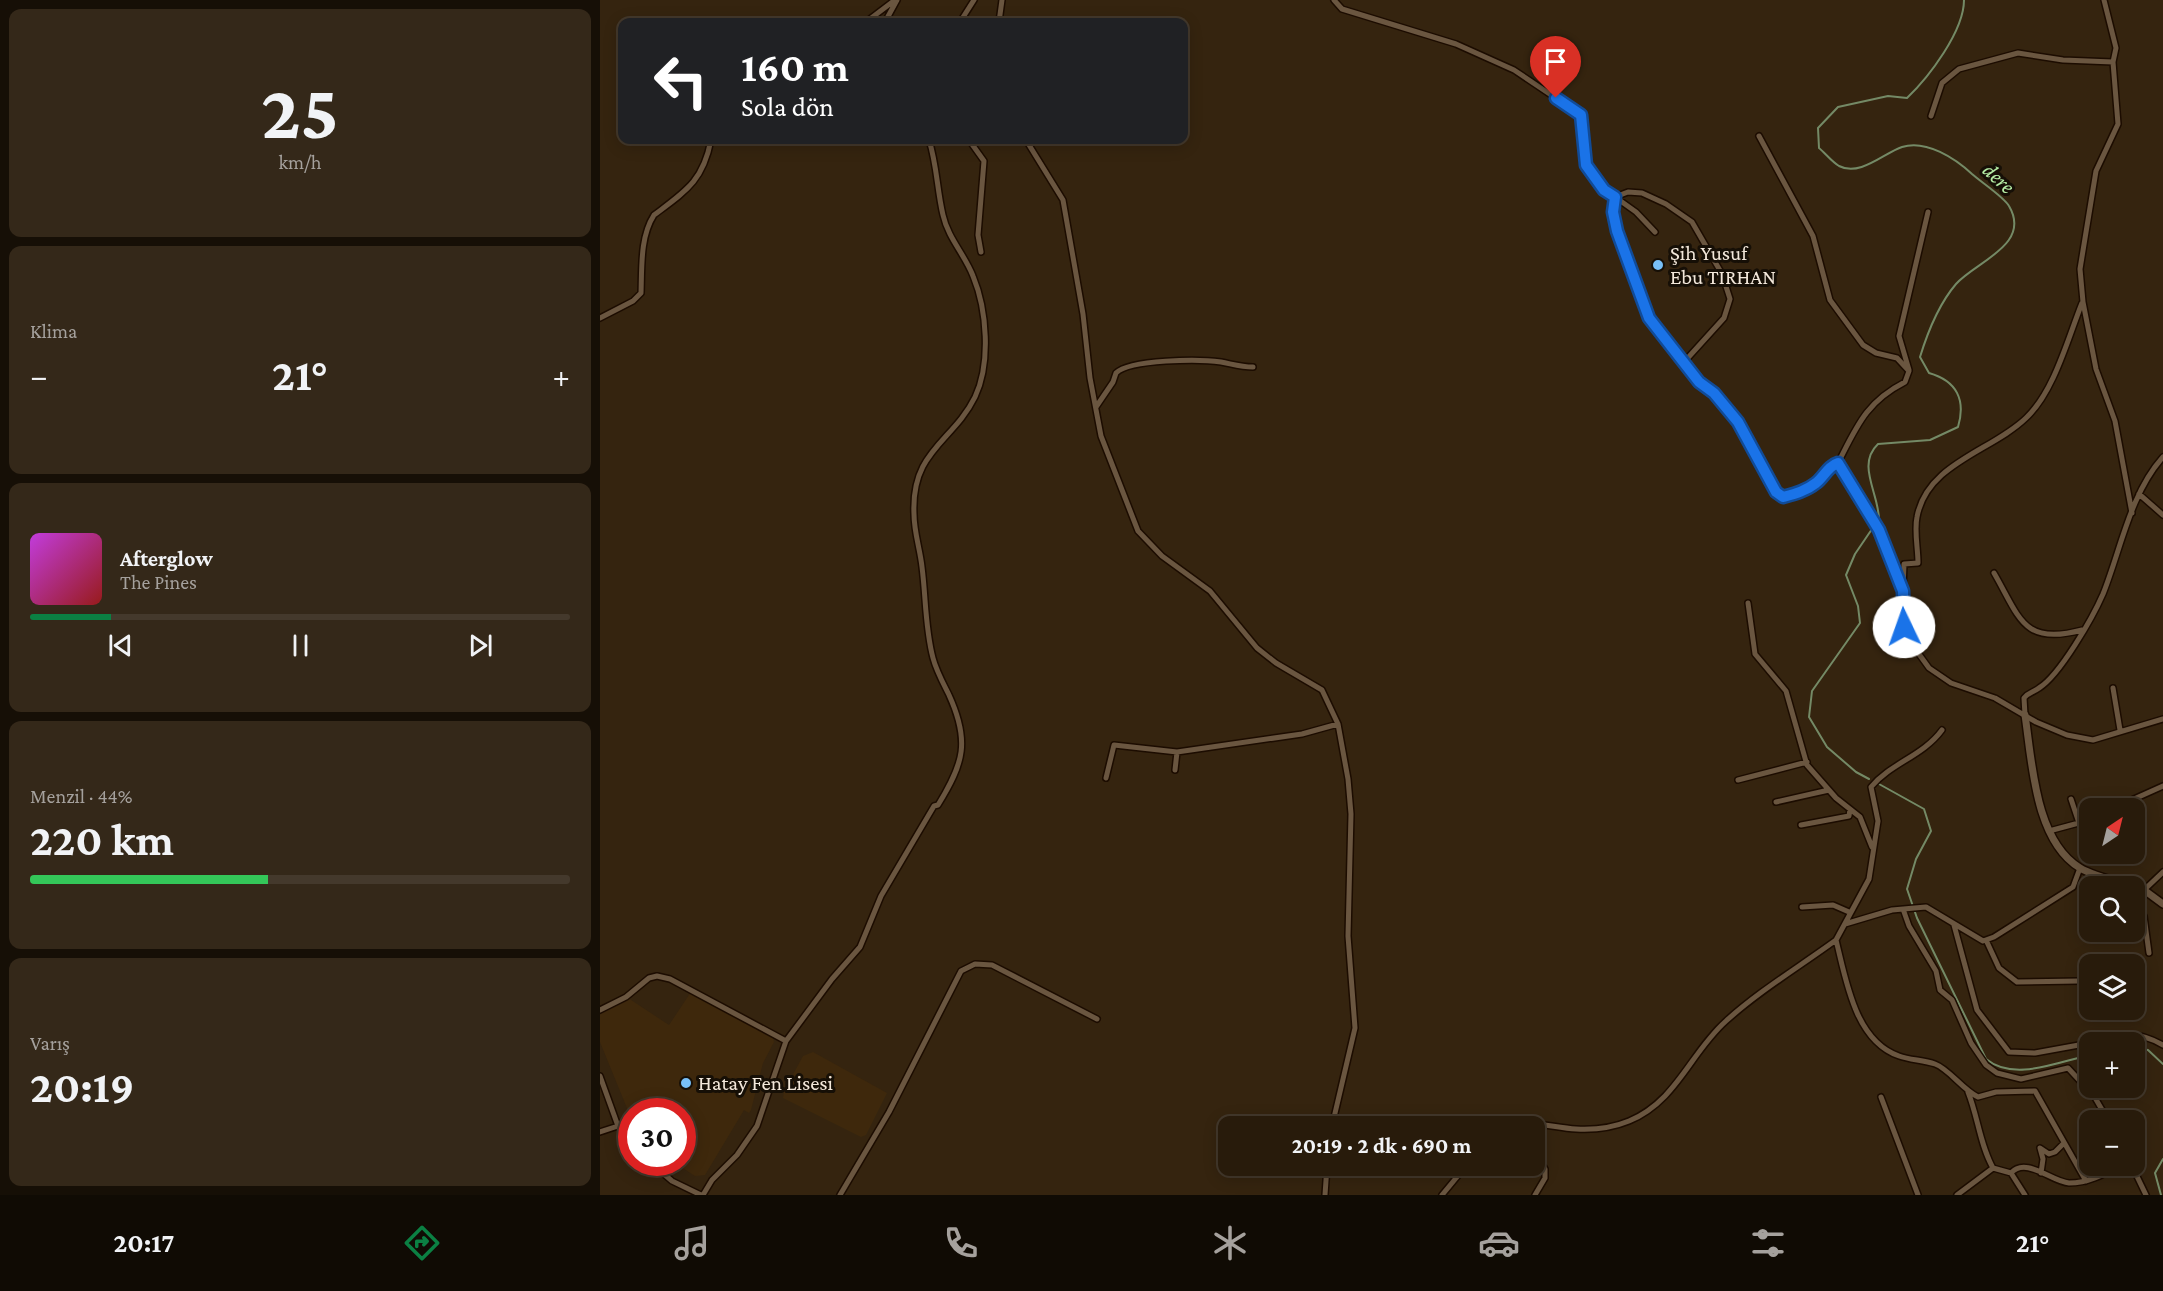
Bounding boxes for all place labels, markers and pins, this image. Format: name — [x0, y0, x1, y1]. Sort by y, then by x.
pin — [1530, 36, 1581, 98]
place label: Şih Yusuf Ebu TIRHAN — [1670, 241, 1776, 289]
marker: Şih Yusuf Ebu TIRHAN — [1651, 258, 1665, 272]
place label: Hatay Fen Lisesi — [698, 1071, 834, 1095]
marker: Hatay Fen Lisesi — [679, 1076, 693, 1090]

